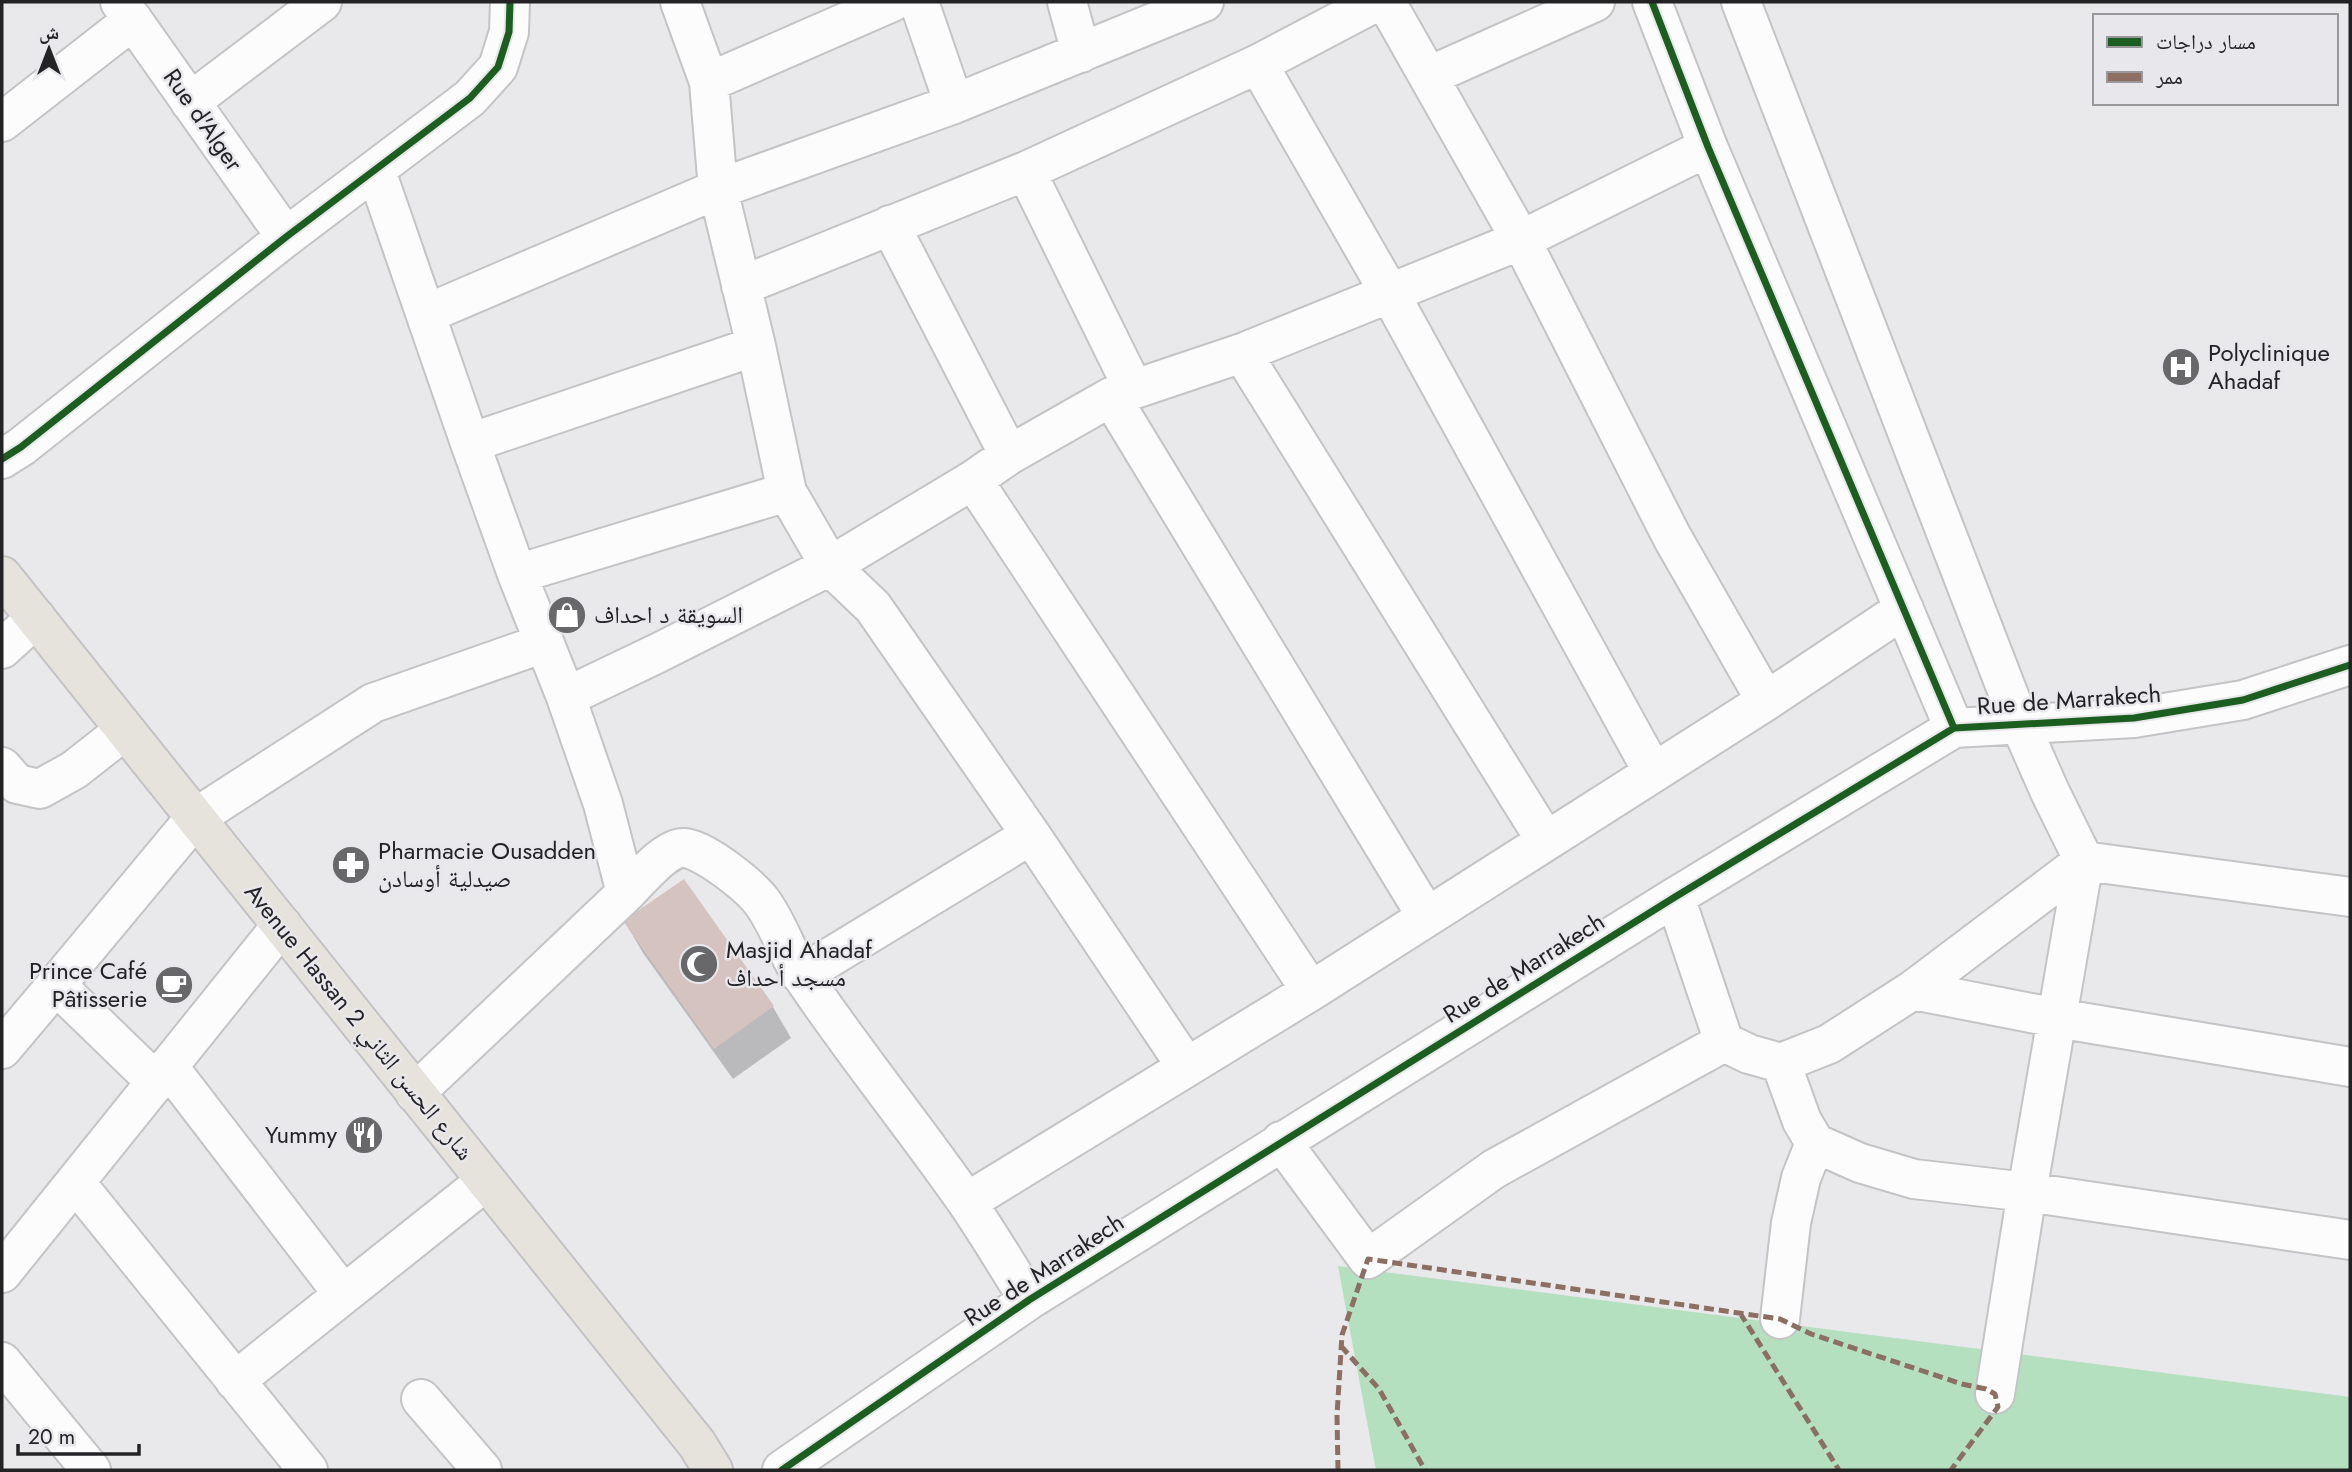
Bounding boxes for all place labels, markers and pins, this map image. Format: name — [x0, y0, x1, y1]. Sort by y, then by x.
place label: Polyclinique Ahadaf — [2208, 335, 2330, 398]
hospital icon: Polyclinique Ahadaf — [2160, 346, 2202, 388]
shop icon: السويقة د احداف — [546, 594, 588, 636]
place label: السويقة د احداف — [594, 597, 743, 632]
place label: Pharmacie Ousadden صيدلية أوسادن — [378, 833, 596, 896]
pharmacy icon: Pharmacie Ousadden صيدلية أوسادن — [330, 844, 372, 886]
place label: Masjid Ahadaf مسجد أحداف — [726, 932, 873, 995]
mosque icon: Masjid Ahadaf مسجد أحداف — [678, 943, 720, 985]
place label: Prince Café Pâtisserie — [29, 953, 147, 1016]
cafe icon: Prince Café Pâtisserie — [153, 964, 195, 1006]
restaurant icon: Yummy — [343, 1114, 385, 1156]
place label: Yummy — [265, 1117, 337, 1152]

